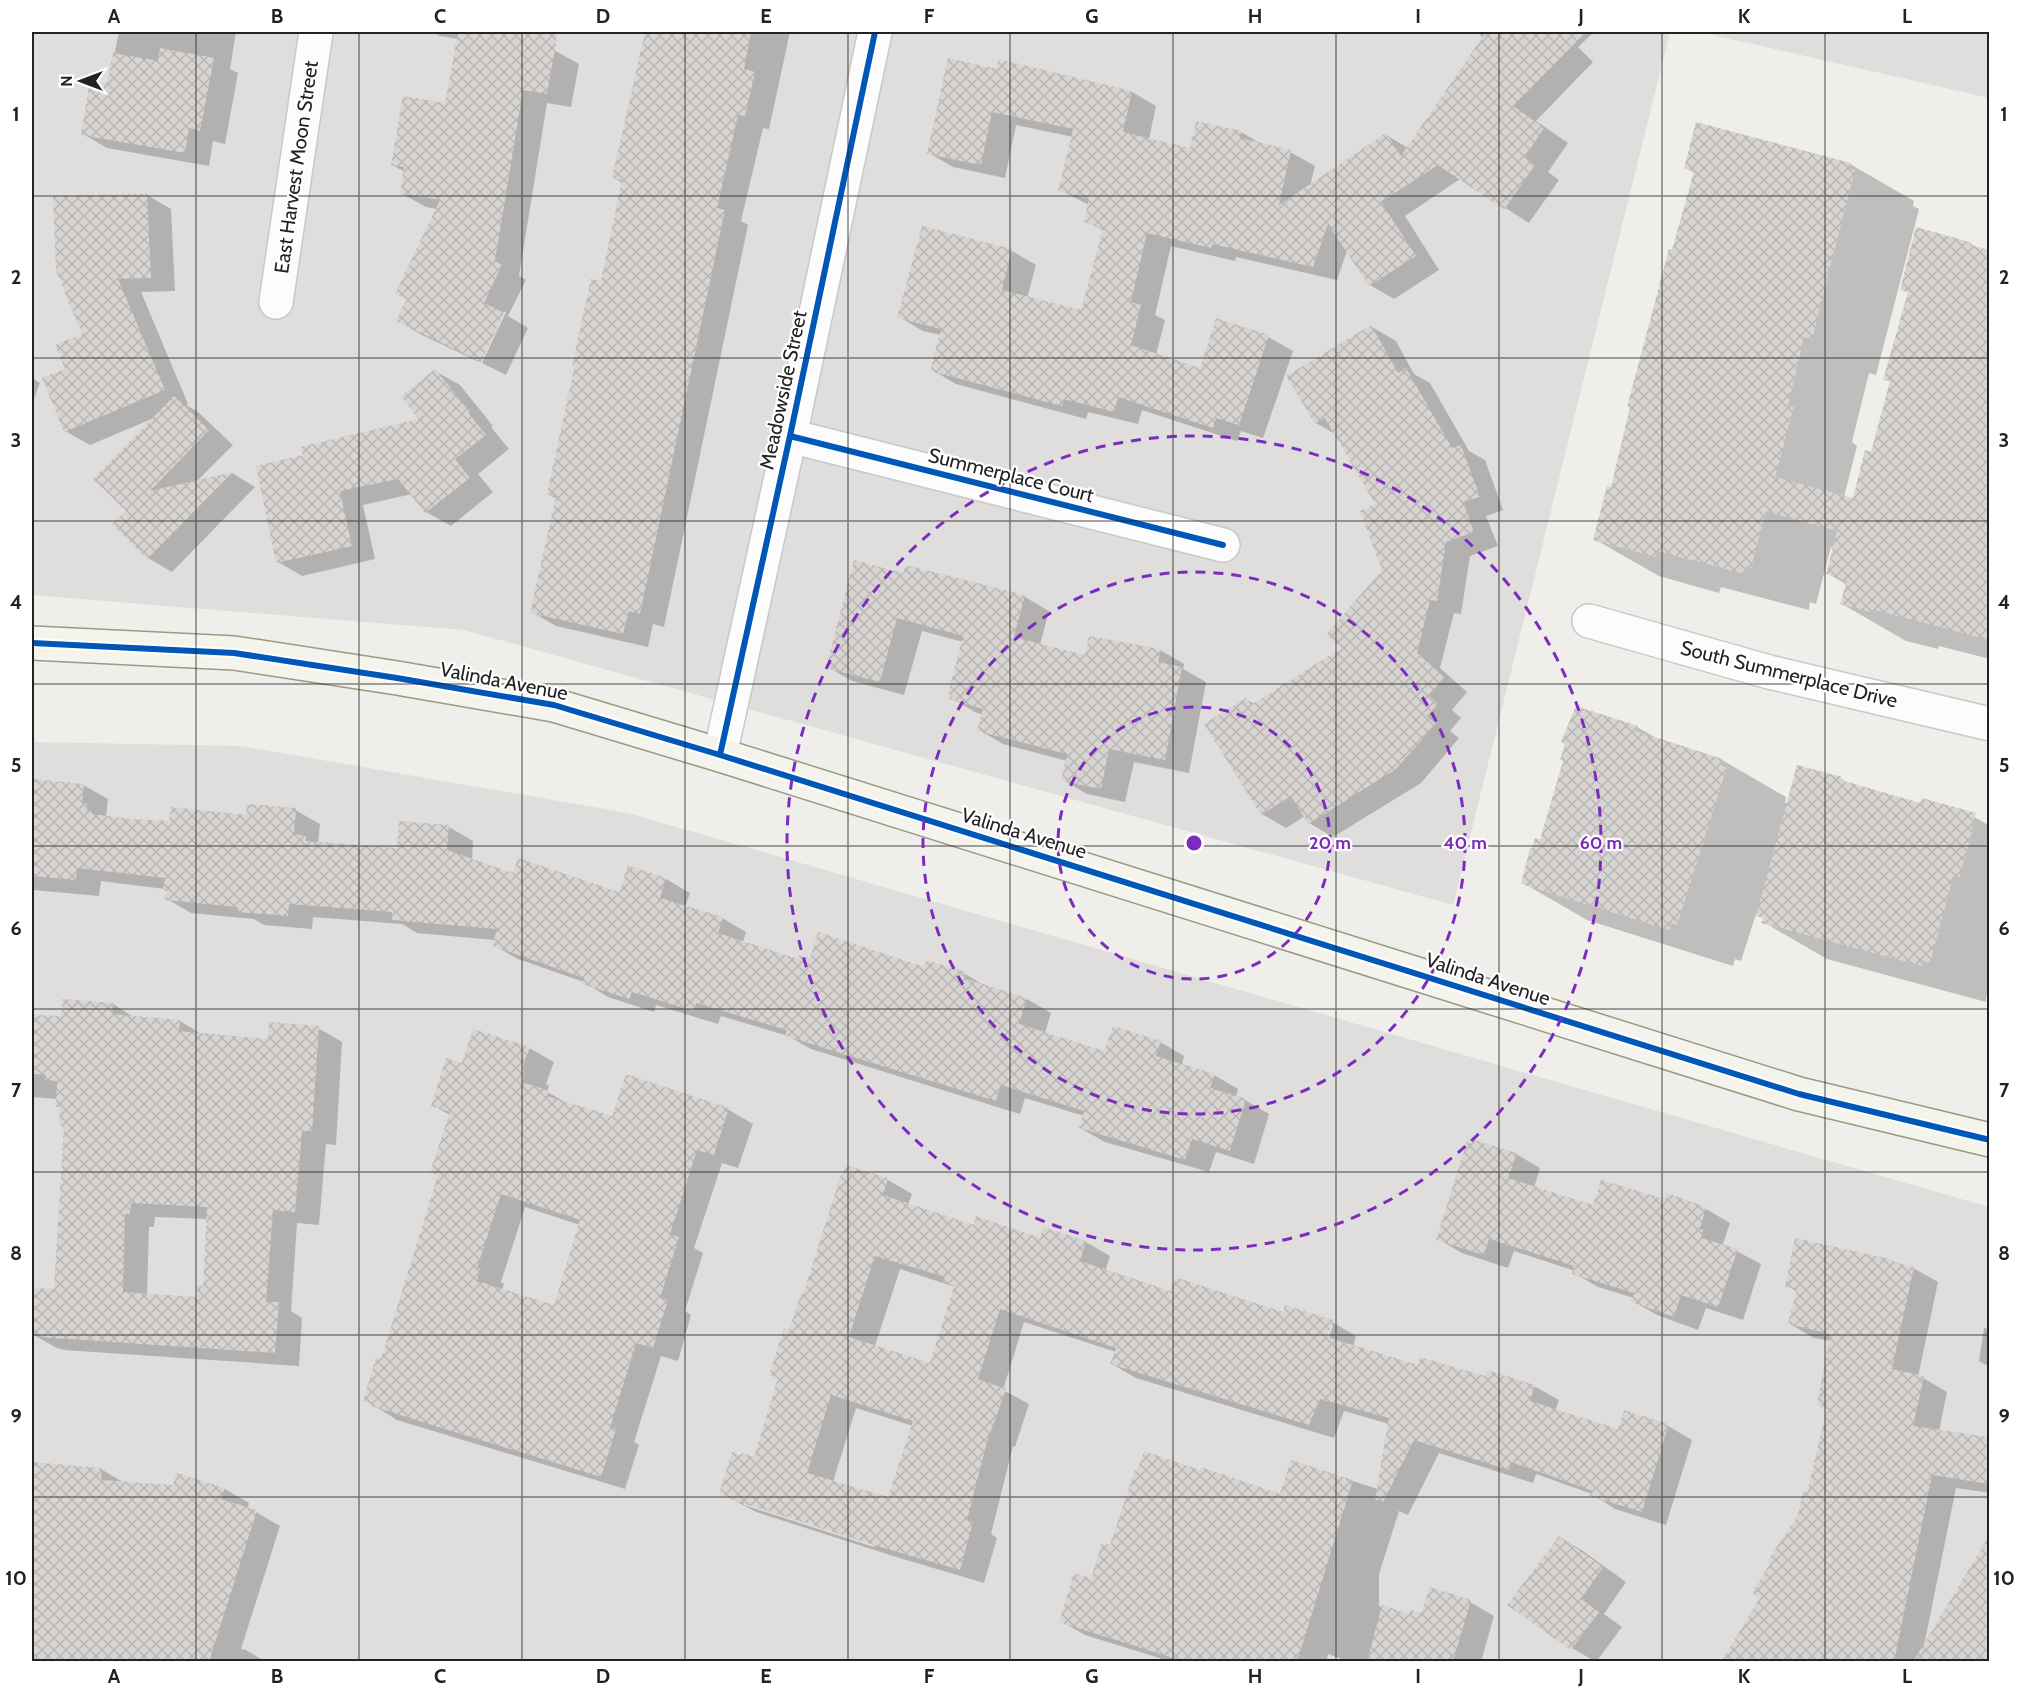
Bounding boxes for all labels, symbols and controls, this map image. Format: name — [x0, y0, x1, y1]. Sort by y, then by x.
text: A — [108, 4, 121, 28]
text: B — [271, 4, 283, 28]
text: C — [434, 4, 446, 28]
text: D — [596, 4, 610, 28]
text: E — [760, 4, 772, 28]
text: F — [924, 4, 935, 28]
text: G — [1085, 4, 1099, 28]
text: H — [1248, 4, 1262, 28]
text: I — [1415, 4, 1421, 28]
text: J — [1577, 4, 1584, 28]
text: K — [1738, 4, 1751, 28]
text: L — [1902, 4, 1912, 28]
north arrow — [51, 51, 111, 111]
street label: East Harvest Moon Street — [269, 59, 323, 275]
text: N — [57, 75, 76, 87]
text: 1 — [12, 102, 20, 126]
text: 1 — [2000, 102, 2008, 126]
text: 2 — [11, 265, 21, 289]
text: 2 — [1999, 265, 2009, 289]
street label: Meadowside Street — [754, 308, 812, 472]
text: 3 — [11, 428, 21, 452]
text: 3 — [1999, 428, 2009, 452]
street label: Summerplace Court — [926, 443, 1096, 507]
text: 4 — [10, 590, 22, 614]
text: 4 — [1998, 590, 2010, 614]
street label: South Summerplace Drive — [1678, 635, 1900, 713]
street label: Valinda Avenue — [438, 657, 570, 705]
text: 5 — [11, 753, 21, 777]
text: 5 — [1999, 753, 2009, 777]
street label: Valinda Avenue — [958, 803, 1090, 863]
text: 20 m — [1309, 832, 1351, 854]
text: 40 m — [1443, 832, 1487, 854]
text: 60 m — [1580, 832, 1622, 854]
centre of rings — [1184, 833, 1204, 853]
text: 6 — [10, 916, 22, 940]
text: 6 — [1998, 916, 2010, 940]
street label: Valinda Avenue — [1423, 948, 1553, 1010]
text: 7 — [11, 1078, 22, 1102]
text: 7 — [1999, 1078, 2010, 1102]
text: 8 — [10, 1241, 22, 1265]
text: 8 — [1998, 1241, 2010, 1265]
text: 9 — [10, 1404, 22, 1428]
text: 9 — [1998, 1404, 2010, 1428]
text: 10 — [5, 1566, 27, 1590]
text: 10 — [1993, 1566, 2015, 1590]
text: A — [108, 1664, 121, 1688]
text: B — [271, 1664, 283, 1688]
text: C — [434, 1664, 446, 1688]
text: D — [596, 1664, 610, 1688]
text: E — [760, 1664, 772, 1688]
text: F — [924, 1664, 935, 1688]
text: G — [1085, 1664, 1099, 1688]
text: H — [1248, 1664, 1262, 1688]
text: I — [1415, 1664, 1421, 1688]
text: J — [1577, 1664, 1584, 1688]
text: K — [1738, 1664, 1751, 1688]
text: L — [1902, 1664, 1912, 1688]

